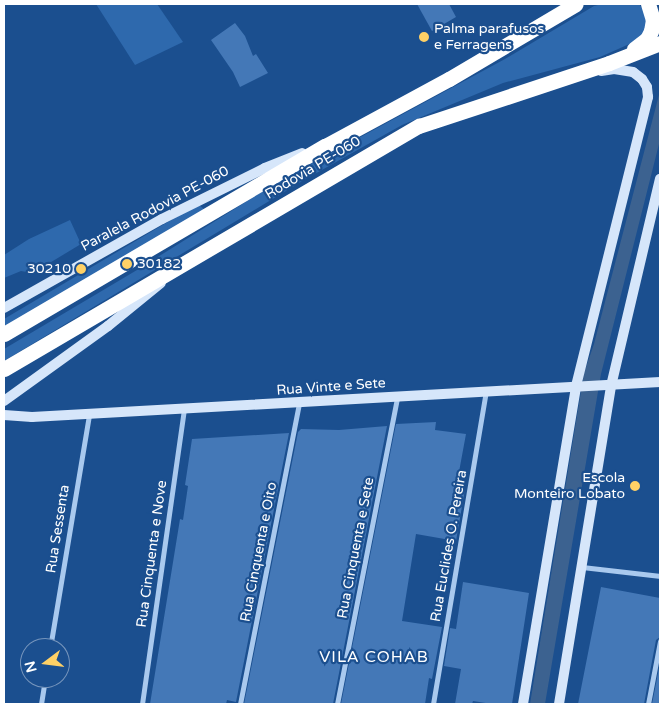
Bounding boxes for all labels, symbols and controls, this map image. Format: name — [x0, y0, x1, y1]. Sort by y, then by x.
place label: Palma parafusos e Ferragens — [434, 21, 544, 54]
marker: Palma parafusos e Ferragens — [418, 31, 430, 43]
street label: Rodovia PE-060 — [262, 133, 364, 203]
street label: Paralela Rodovia PE-060 — [78, 163, 232, 255]
place label: 30182 — [137, 256, 181, 272]
marker: 30182 — [121, 258, 133, 270]
place label: 30210 — [27, 261, 71, 277]
marker: 30210 — [75, 263, 87, 275]
street label: Rua Vinte e Sete — [276, 375, 386, 399]
street label: Rua Euclides O. Pereira — [427, 469, 471, 623]
place label: Escola Monteiro Lobato — [514, 470, 625, 502]
street label: Rua Cinquenta e Sete — [334, 476, 378, 620]
street label: Rua Cinquenta e Nove — [133, 479, 171, 629]
marker: Escola Monteiro Lobato — [629, 480, 641, 492]
street label: Rua Cinquenta e Oito — [237, 481, 281, 623]
street label: Rua Sessenta — [43, 483, 73, 575]
north arrow — [20, 638, 70, 688]
district label: VILA COHAB — [318, 647, 430, 667]
text: N — [21, 659, 41, 674]

